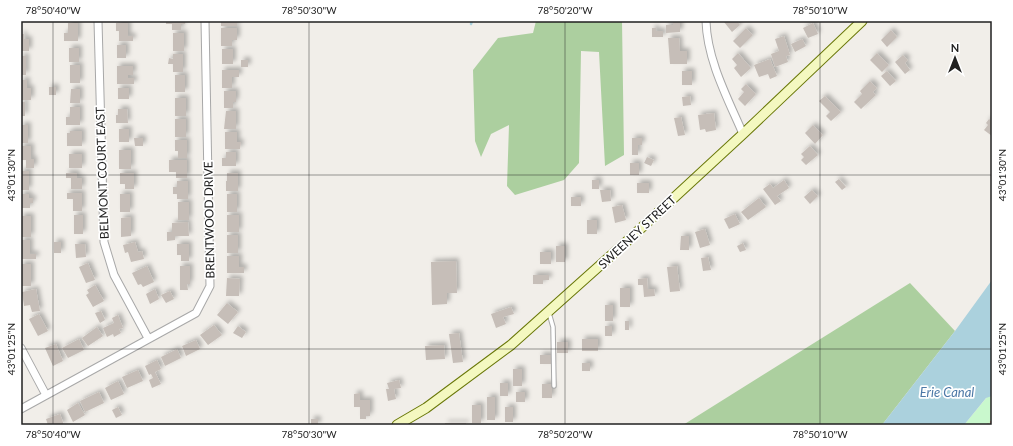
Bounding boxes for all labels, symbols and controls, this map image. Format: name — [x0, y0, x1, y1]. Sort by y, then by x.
text: 78°50'40"W — [25, 4, 81, 16]
text: 78°50'30"W — [281, 4, 337, 16]
text: 78°50'20"W — [537, 4, 593, 16]
text: 78°50'10"W — [792, 4, 848, 16]
north arrow — [935, 38, 975, 78]
text: N — [951, 41, 959, 54]
street label: BELMONT COURT EAST — [92, 107, 112, 239]
text: 43°01'30"N — [5, 149, 17, 201]
text: 43°01'30"N — [996, 149, 1008, 201]
street label: BRENTWOOD DRIVE — [200, 161, 218, 279]
street label: SWEENEY STREET — [595, 192, 679, 272]
text: 43°01'25"N — [5, 323, 17, 375]
text: 43°01'25"N — [996, 323, 1008, 375]
water label: Erie Canal — [920, 384, 974, 400]
text: 78°50'40"W — [25, 428, 81, 440]
text: 78°50'30"W — [281, 428, 337, 440]
text: 78°50'20"W — [537, 428, 593, 440]
text: 78°50'10"W — [792, 428, 848, 440]

